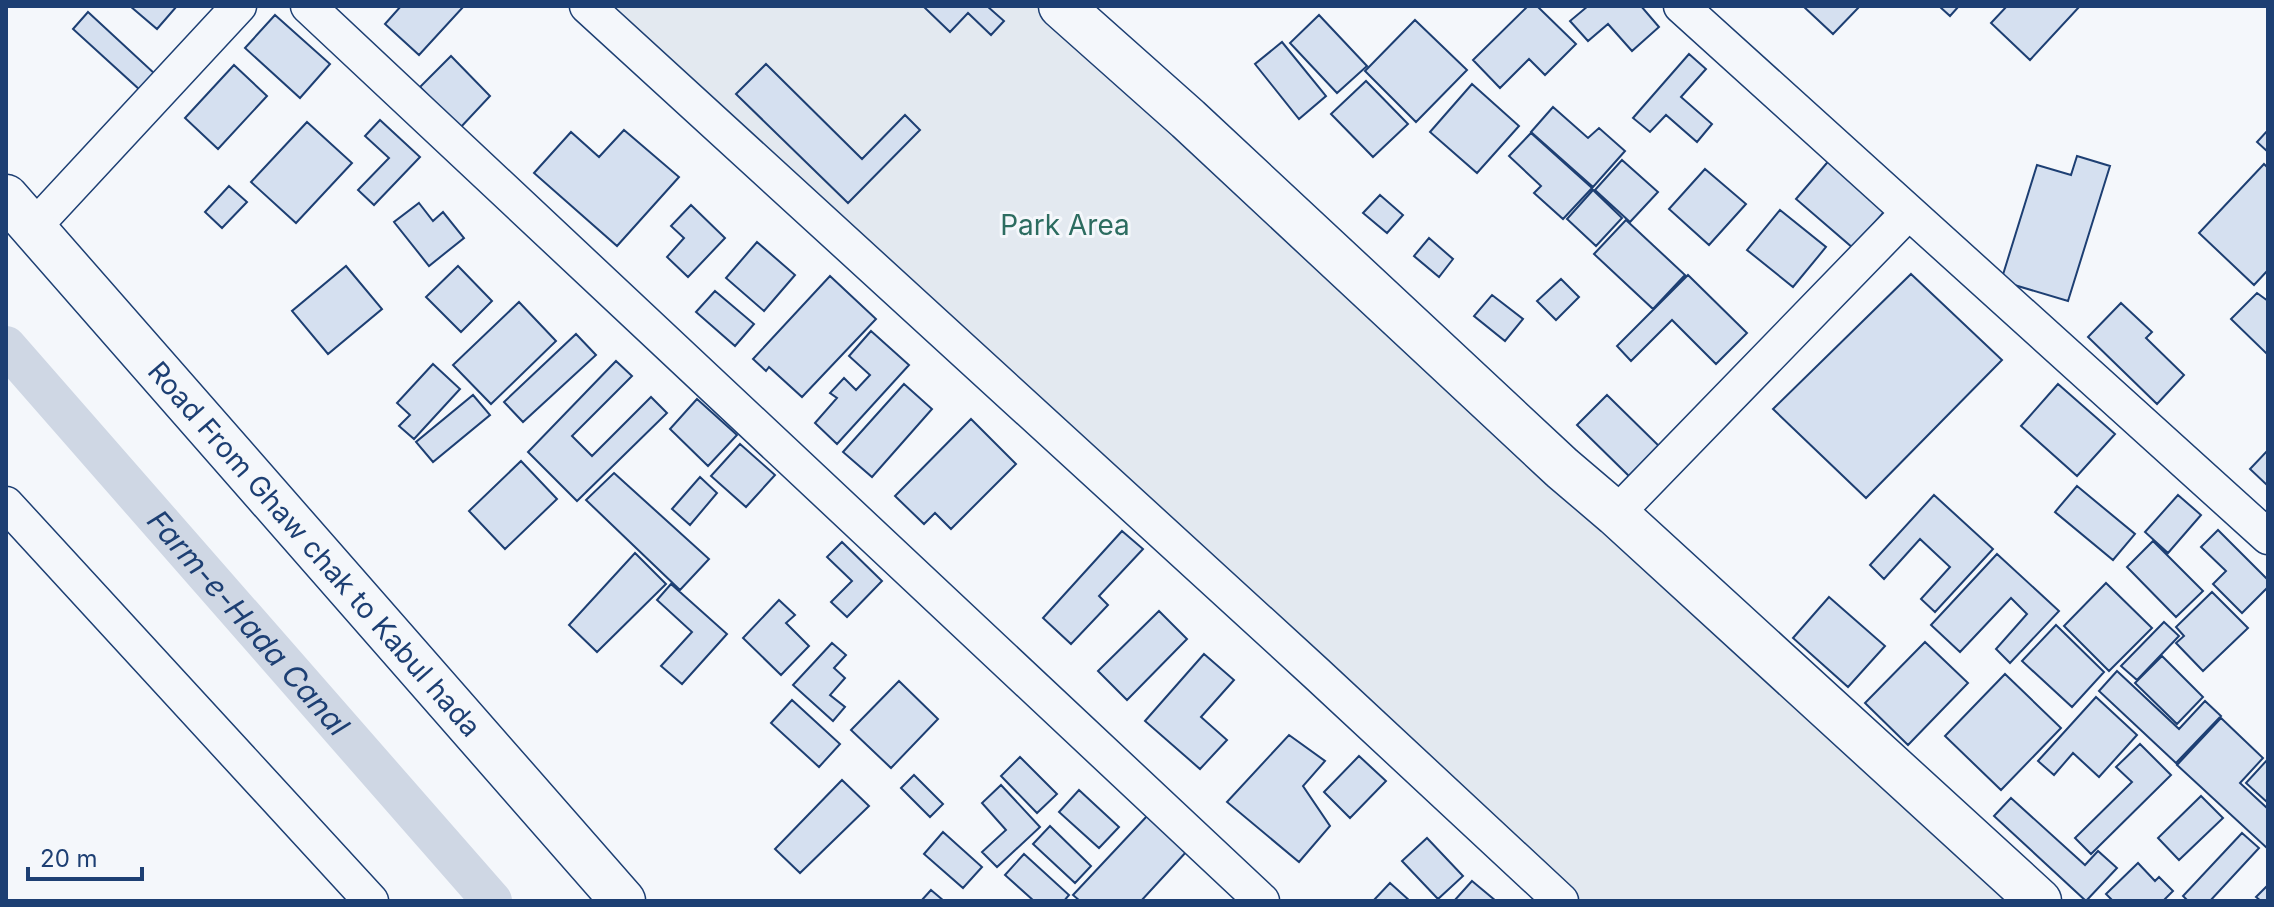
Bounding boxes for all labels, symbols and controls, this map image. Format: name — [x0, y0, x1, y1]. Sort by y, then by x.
park label: Park Area — [1000, 208, 1130, 242]
street label: Road From Ghaw chak to Kabul hada — [141, 354, 488, 744]
water label: Farm-e-Hada Canal — [140, 503, 357, 743]
scale bar — [28, 831, 142, 881]
text: 20 m — [40, 844, 98, 873]

